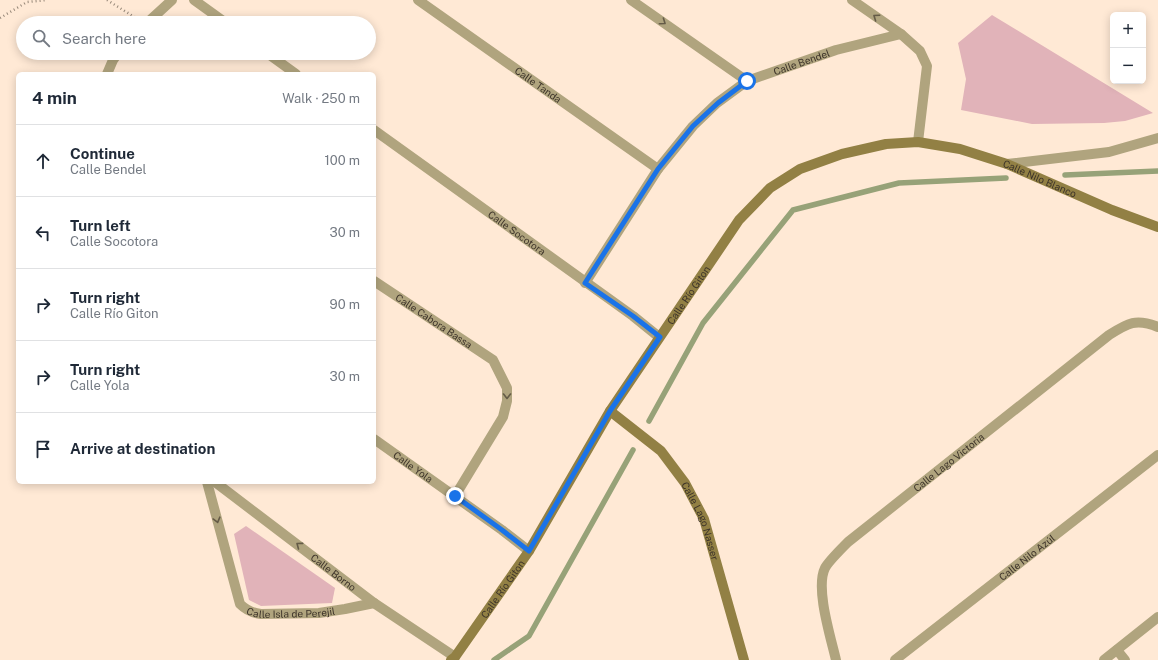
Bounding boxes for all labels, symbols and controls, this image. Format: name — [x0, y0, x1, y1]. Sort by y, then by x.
map controls — [1110, 12, 1146, 84]
button: + — [1110, 12, 1146, 48]
one-way arrow — [873, 14, 880, 22]
search box — [16, 16, 376, 60]
one-way arrow — [659, 17, 666, 25]
icon: search — [30, 27, 52, 49]
text: Search here — [62, 30, 146, 47]
street label: Calle Bendel — [772, 47, 831, 77]
button: − — [1110, 48, 1146, 84]
street label: Calle Tanda — [513, 64, 564, 105]
route start — [738, 72, 756, 90]
text: 4 min — [32, 88, 77, 108]
text: Walk · 250 m — [282, 91, 360, 106]
text: Continue — [70, 145, 135, 162]
icon: ahead — [32, 150, 54, 172]
text: 100 m — [324, 153, 360, 168]
street label: Calle Nilo Blanco — [1002, 157, 1079, 200]
text: Calle Bendel — [70, 162, 147, 177]
street label: Calle Socotora — [486, 208, 548, 257]
text: Turn left — [70, 217, 131, 234]
icon: left — [32, 222, 54, 244]
text: 30 m — [330, 225, 360, 240]
text: Calle Socotora — [70, 234, 158, 249]
street label: Calle Río Giton — [664, 263, 713, 327]
text: Turn right — [70, 289, 140, 306]
street label: Calle Cabora Bassa — [393, 291, 475, 351]
icon: right — [32, 294, 54, 316]
text: 90 m — [330, 297, 360, 312]
text: Calle Río Giton — [70, 306, 159, 321]
text: Turn right — [70, 361, 140, 378]
icon: right — [32, 366, 54, 388]
text: 30 m — [330, 369, 360, 384]
text: Calle Yola — [70, 378, 129, 393]
one-way arrow — [503, 393, 511, 399]
street label: Calle Lago Victoria — [911, 431, 986, 494]
icon: arrive — [32, 438, 54, 460]
text: Arrive at destination — [70, 440, 215, 457]
street label: Calle Yola — [391, 449, 435, 485]
street label: Calle Lago Nasser — [679, 479, 721, 562]
route end — [446, 487, 464, 505]
one-way arrow — [212, 516, 221, 523]
street label: Calle Nilo Azúl — [996, 532, 1057, 583]
one-way arrow — [296, 543, 303, 550]
street label: Calle Borno — [309, 551, 359, 594]
street label: Calle Río Giton — [478, 557, 527, 620]
street label: Calle Isla de Perejil — [245, 604, 336, 620]

